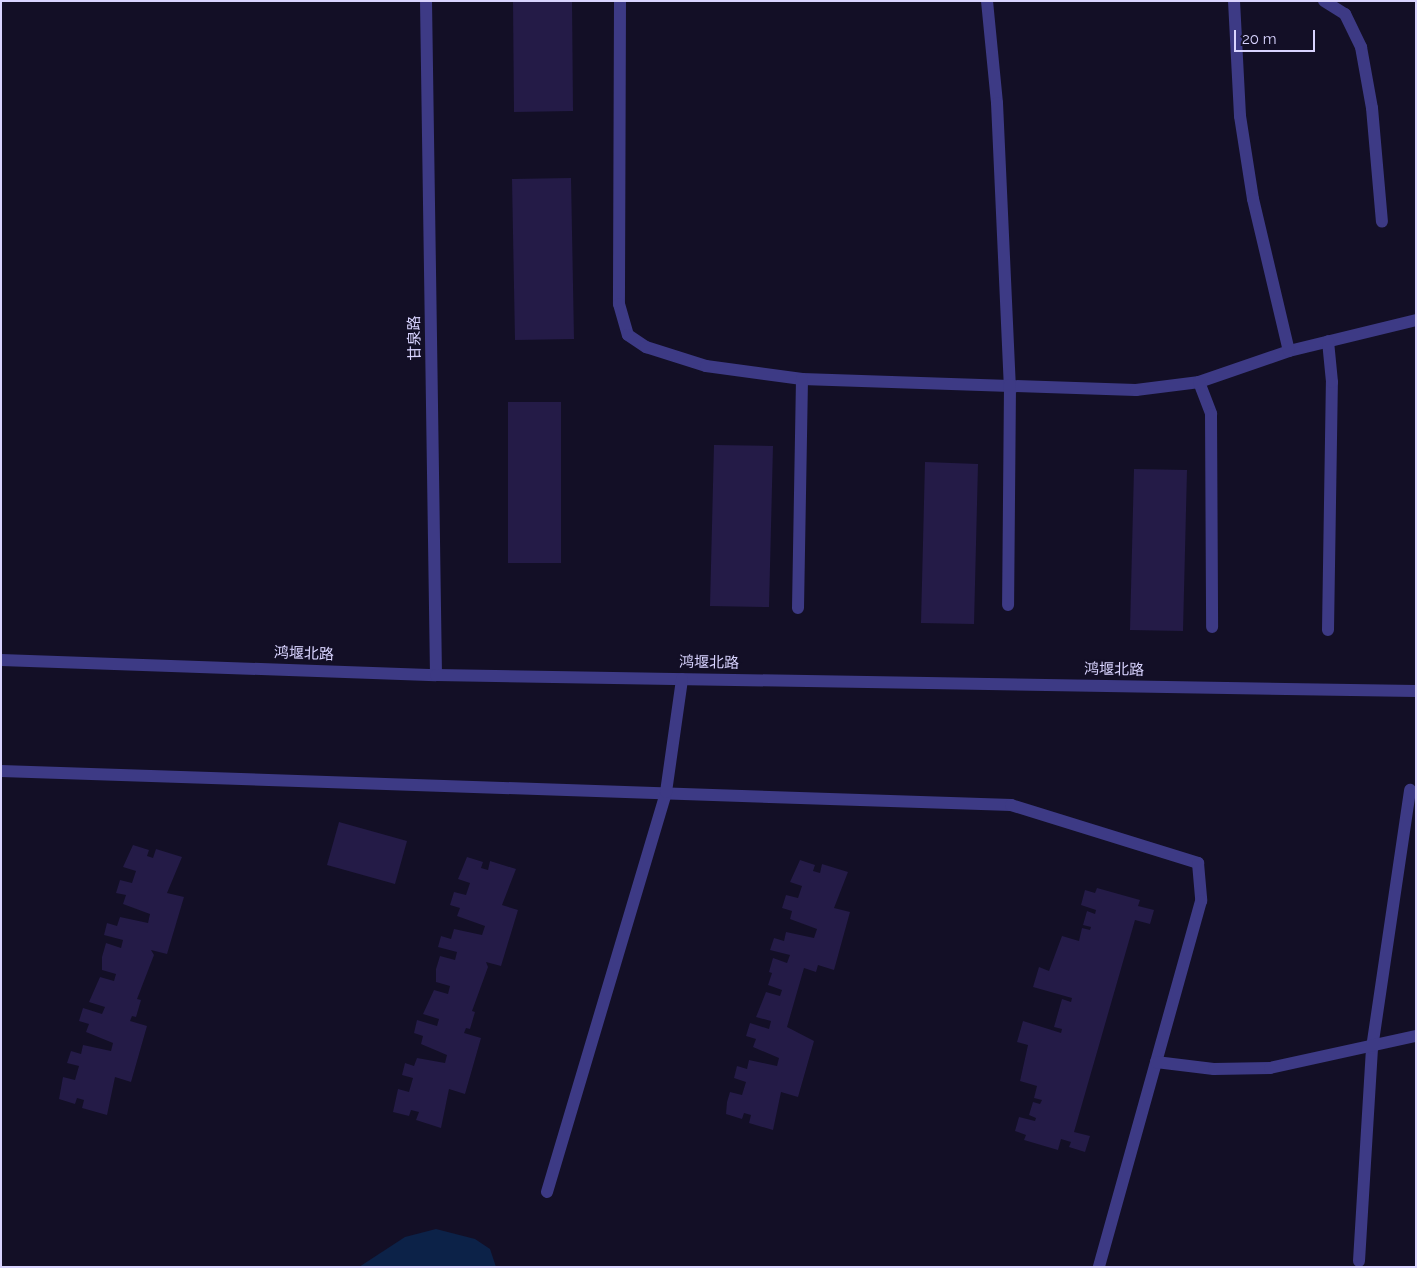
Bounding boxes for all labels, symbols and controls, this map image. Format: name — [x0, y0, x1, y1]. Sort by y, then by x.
scale bar — [1237, 20, 1318, 52]
text: 20 m — [1242, 30, 1277, 48]
street label: 甘泉路 — [406, 315, 424, 361]
street label: 鸿堰北路 — [274, 644, 334, 664]
street label: 鸿堰北路 — [679, 653, 739, 673]
street label: 鸿堰北路 — [1084, 660, 1144, 680]

